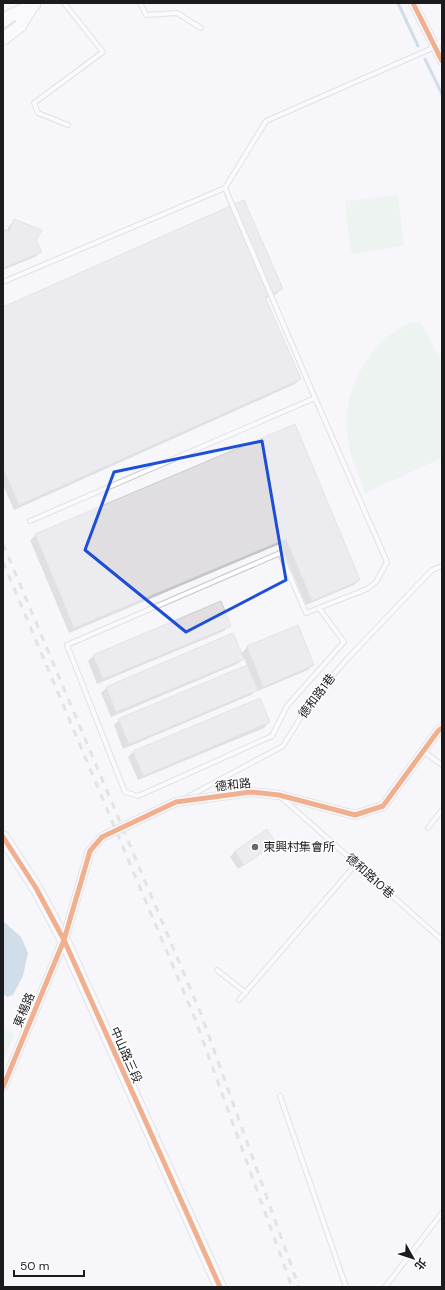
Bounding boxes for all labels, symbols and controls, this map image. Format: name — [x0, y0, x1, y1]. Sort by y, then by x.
street label: 德和路1巷 — [295, 671, 339, 721]
street label: 德和路 — [214, 775, 252, 795]
place label: 東興村集會所 — [263, 839, 335, 855]
marker: 東興村集會所 — [250, 842, 260, 852]
street label: 德和路10巷 — [342, 850, 398, 902]
street label: 東楊路 — [10, 990, 38, 1030]
street label: 中山路三段 — [106, 1024, 146, 1086]
north arrow — [393, 1238, 433, 1278]
scale bar — [14, 1252, 84, 1278]
text: 北 — [412, 1256, 430, 1273]
text: 50 m — [20, 1258, 49, 1274]

